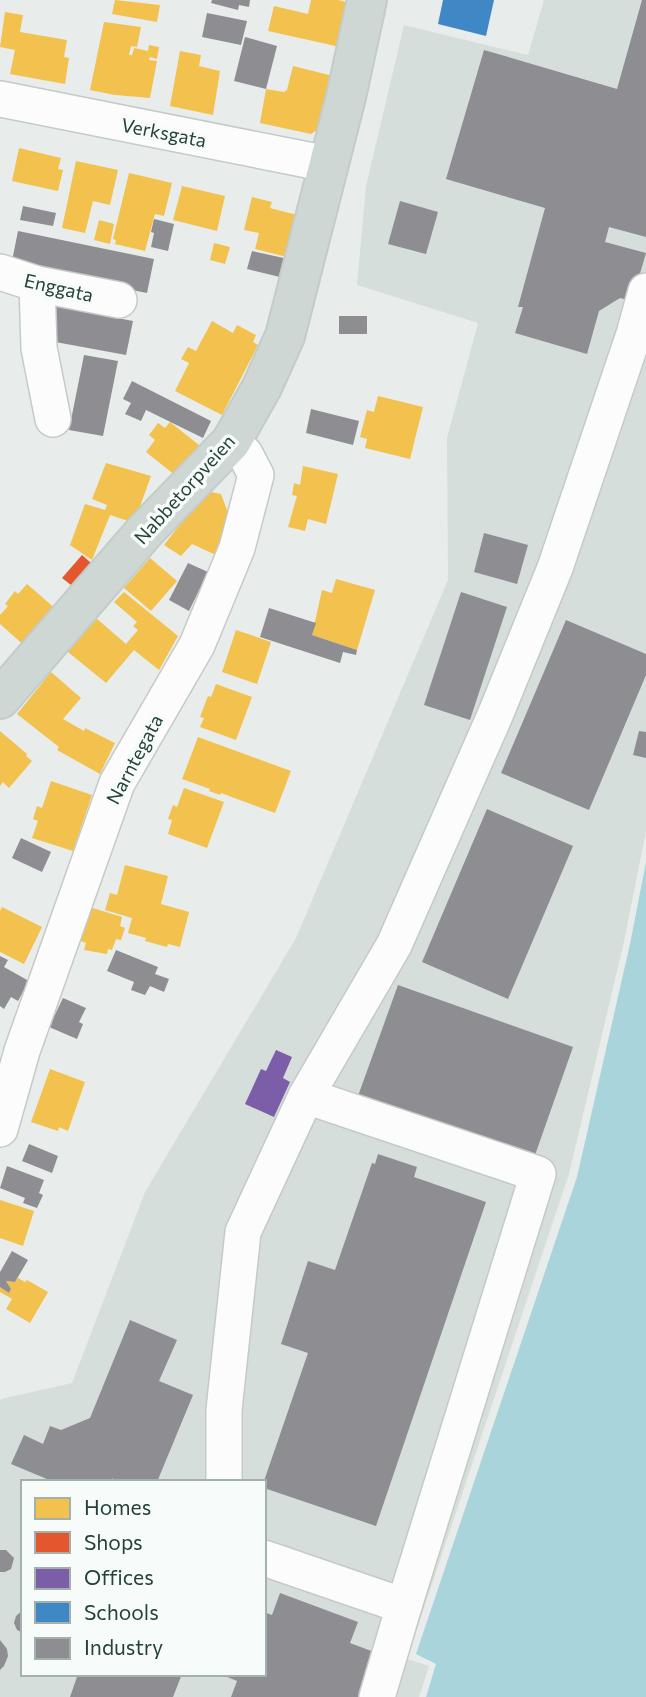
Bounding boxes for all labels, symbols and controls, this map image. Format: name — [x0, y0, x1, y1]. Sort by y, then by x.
street label: Verksgata — [120, 112, 208, 152]
street label: Enggata — [22, 268, 96, 306]
street label: Nabbetorpveien — [129, 429, 239, 549]
street label: Narntegata — [101, 710, 167, 808]
legend — [21, 1480, 266, 1676]
text: Homes — [84, 1494, 151, 1519]
text: Shops — [84, 1529, 143, 1554]
text: Offices — [84, 1564, 154, 1589]
text: Schools — [84, 1599, 159, 1624]
text: Industry — [84, 1634, 163, 1659]

